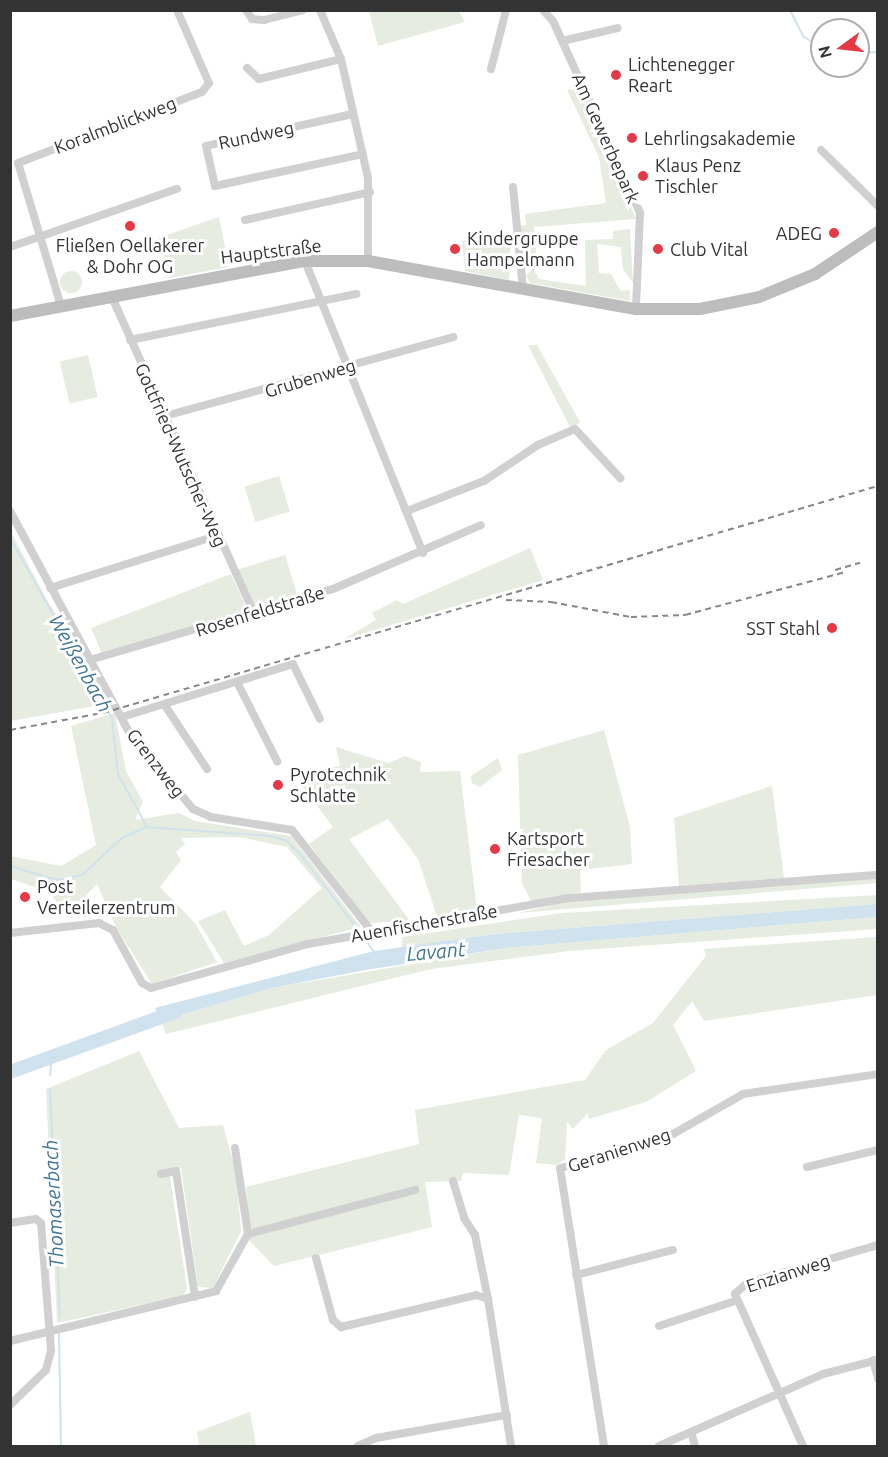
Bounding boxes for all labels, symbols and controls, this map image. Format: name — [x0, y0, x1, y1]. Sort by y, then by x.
north arrow — [810, 18, 870, 78]
text: N — [814, 44, 835, 60]
place label: Lichtenegger Reart — [628, 54, 735, 97]
marker: Lichtenegger Reart — [609, 68, 623, 82]
street label: Am Gewerbepark — [568, 70, 644, 206]
street label: Koralmblickweg — [51, 92, 179, 158]
street label: Rundweg — [216, 116, 296, 154]
place label: Lehrlingsakademie — [644, 127, 796, 149]
marker: Lehrlingsakademie — [625, 131, 639, 145]
place label: Klaus Penz Tischler — [655, 155, 741, 198]
marker: Klaus Penz Tischler — [636, 169, 650, 183]
marker: Fließen Oellakerer & Dohr OG — [123, 219, 137, 233]
place label: ADEG — [776, 222, 822, 244]
marker: ADEG — [827, 226, 841, 240]
place label: Kindergruppe Hampelmann — [467, 228, 579, 270]
street label: Hauptstraße — [219, 234, 323, 268]
place label: Fließen Oellakerer & Dohr OG — [56, 235, 204, 278]
place label: Club Vital — [670, 238, 748, 260]
marker: Kindergruppe Hampelmann — [448, 242, 462, 256]
marker: Club Vital — [651, 242, 665, 256]
street label: Grubenweg — [262, 354, 358, 402]
street label: Gottfried-Wutscher-Weg — [131, 360, 231, 550]
street label: Rosenfeldstraße — [193, 581, 327, 641]
water label: Weißenbach — [44, 610, 118, 716]
place label: SST Stahl — [746, 617, 820, 639]
marker: SST Stahl — [825, 621, 839, 635]
street label: Grenzweg — [122, 724, 190, 802]
place label: Pyrotechnik Schlatte — [290, 764, 386, 806]
marker: Pyrotechnik Schlatte — [271, 778, 285, 792]
place label: Kartsport Friesacher — [507, 828, 590, 870]
marker: Kartsport Friesacher — [488, 842, 502, 856]
place label: Post Verteilerzentrum — [37, 876, 175, 918]
marker: Post Verteilerzentrum — [18, 890, 32, 904]
street label: Auenfischerstraße — [349, 899, 499, 947]
water label: Lavant — [406, 936, 466, 966]
street label: Geranienweg — [565, 1123, 673, 1177]
water label: Thomaserbach — [38, 1139, 68, 1269]
street label: Enzianweg — [743, 1249, 833, 1297]

